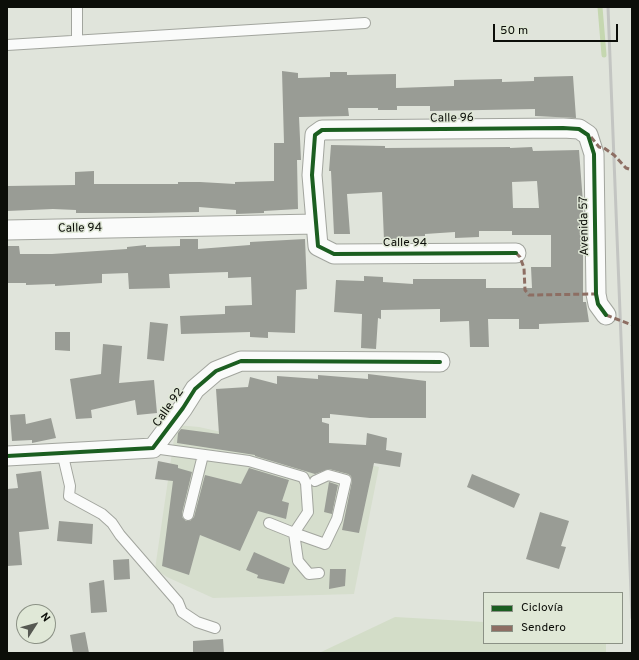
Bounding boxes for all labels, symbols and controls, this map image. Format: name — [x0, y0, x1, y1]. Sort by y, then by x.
scale bar — [495, 16, 620, 42]
text: 50 m — [500, 23, 528, 39]
street label: Calle 96 — [430, 111, 474, 127]
street label: Avenida 57 — [577, 196, 593, 256]
street label: Calle 94 — [58, 221, 102, 237]
street label: Calle 94 — [383, 237, 427, 251]
street label: Calle 92 — [150, 386, 188, 430]
legend — [483, 592, 623, 644]
text: Ciclovía — [521, 600, 563, 616]
north arrow — [16, 604, 56, 644]
text: N — [37, 610, 53, 625]
text: Sendero — [521, 620, 566, 636]

